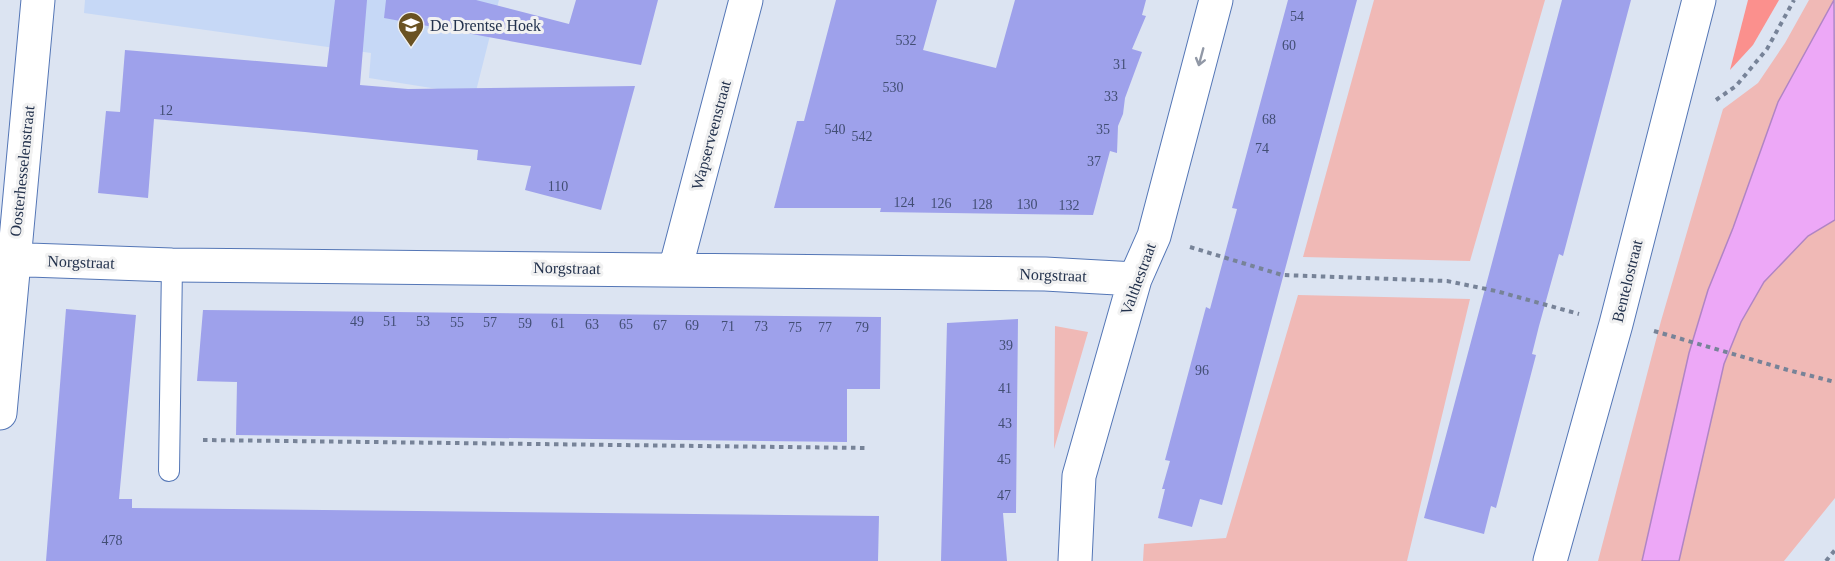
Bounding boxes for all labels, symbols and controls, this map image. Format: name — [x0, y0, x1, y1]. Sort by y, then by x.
house number: 54 — [1290, 9, 1304, 24]
school or university icon: De Drentse Hoek — [396, 10, 426, 48]
place label: De Drentse Hoek — [430, 17, 541, 34]
house number: 532 — [896, 33, 917, 48]
house number: 60 — [1282, 38, 1296, 53]
one-way arrow — [1195, 47, 1206, 66]
house number: 31 — [1113, 57, 1127, 72]
street label: Wapserveenstraat — [688, 78, 735, 192]
house number: 530 — [883, 80, 904, 95]
house number: 33 — [1104, 89, 1118, 104]
house number: 12 — [159, 103, 173, 118]
street label: Oosterhesselenstraat — [7, 104, 37, 237]
house number: 68 — [1262, 112, 1276, 127]
house number: 540 — [825, 122, 846, 137]
house number: 35 — [1096, 122, 1110, 137]
house number: 542 — [852, 129, 873, 144]
house number: 74 — [1255, 141, 1269, 156]
house number: 37 — [1087, 154, 1101, 169]
house number: 110 — [548, 179, 568, 194]
house number: 124 — [894, 195, 915, 210]
house number: 126 — [931, 196, 952, 211]
house number: 128 — [972, 197, 993, 212]
house number: 130 — [1017, 197, 1038, 212]
house number: 132 — [1059, 198, 1080, 213]
street label: Bentelostraat — [1609, 237, 1646, 324]
street label: Valthestraat — [1117, 240, 1159, 317]
street label: Norgstraat — [47, 252, 115, 273]
street label: Norgstraat — [533, 259, 601, 278]
street label: Norgstraat — [1019, 265, 1087, 286]
house number: 49 — [350, 314, 364, 329]
house number: 51 — [383, 314, 397, 329]
house number: 53 — [416, 314, 430, 329]
house number: 55 — [450, 315, 464, 330]
house number: 57 — [483, 315, 497, 330]
house number: 59 — [518, 316, 532, 331]
house number: 61 — [551, 316, 565, 331]
house number: 63 — [585, 317, 599, 332]
house number: 65 — [619, 317, 633, 332]
house number: 67 — [653, 318, 667, 333]
house number: 69 — [685, 318, 699, 333]
house number: 71 — [721, 319, 735, 334]
house number: 73 — [754, 319, 768, 334]
house number: 75 — [788, 320, 802, 335]
house number: 77 — [818, 320, 832, 335]
house number: 79 — [855, 320, 869, 335]
house number: 39 — [999, 338, 1013, 353]
house number: 96 — [1195, 363, 1209, 378]
house number: 41 — [998, 381, 1012, 396]
house number: 43 — [998, 416, 1012, 431]
house number: 45 — [997, 452, 1011, 467]
house number: 47 — [997, 488, 1011, 503]
house number: 478 — [102, 533, 123, 548]

